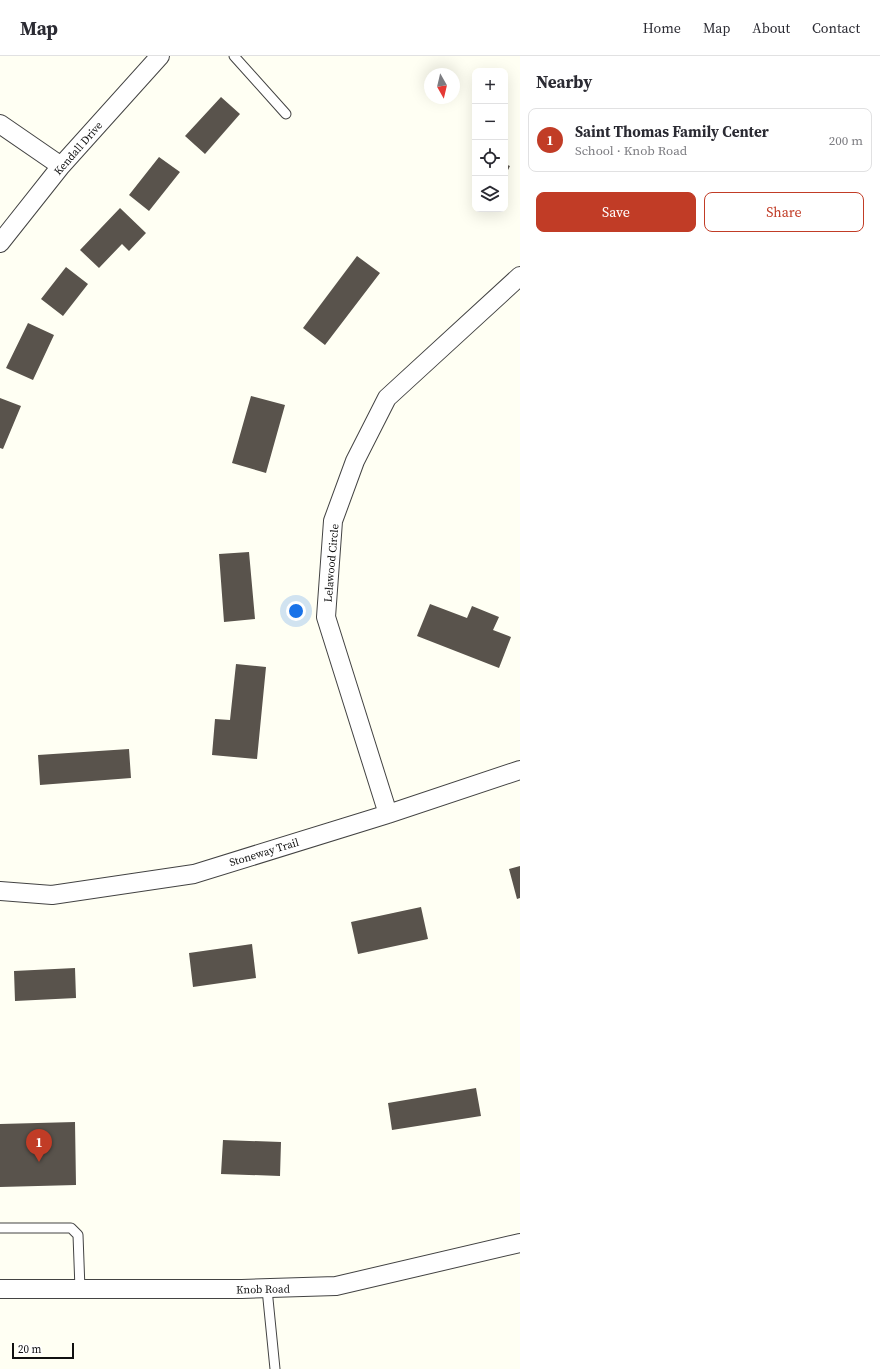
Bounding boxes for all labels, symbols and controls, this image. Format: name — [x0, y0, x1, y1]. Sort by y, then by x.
text: Map — [20, 15, 58, 41]
text: Home — [643, 18, 681, 38]
text: Map — [703, 18, 730, 38]
text: About — [752, 18, 790, 38]
text: Contact — [812, 18, 860, 38]
north arrow — [424, 68, 460, 104]
map controls — [472, 68, 508, 212]
button: + — [472, 68, 508, 104]
text: Nearby — [536, 70, 592, 94]
button: − — [472, 104, 508, 140]
street label: Kendall Drive — [51, 118, 106, 178]
text: Saint Thomas Family Center — [575, 121, 769, 142]
text: 1 — [546, 132, 554, 149]
text: 200 m — [829, 132, 863, 149]
button: locate — [472, 140, 508, 176]
text: School · Knob Road — [575, 142, 687, 159]
button: layers — [472, 176, 508, 212]
button: Save — [536, 192, 696, 232]
button: Share — [704, 192, 864, 232]
street label: Lelawood Circle — [321, 523, 342, 603]
your location — [286, 601, 306, 621]
street label: Stoneway Trail — [228, 835, 301, 870]
pin: 1 — [26, 1129, 52, 1162]
street label: Knob Road — [236, 1282, 291, 1297]
scale bar — [12, 1341, 74, 1360]
text: 20 m — [18, 1342, 41, 1357]

